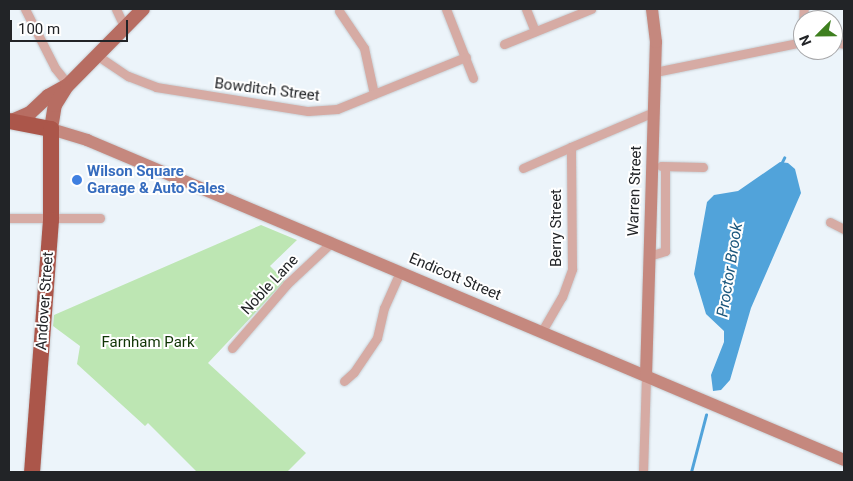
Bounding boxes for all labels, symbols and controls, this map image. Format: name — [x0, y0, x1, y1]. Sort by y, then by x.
scale bar — [12, 10, 130, 42]
north arrow — [793, 10, 843, 60]
text: 100 m — [18, 20, 60, 38]
text: N — [796, 33, 814, 48]
street label: Bowditch Street — [214, 75, 320, 105]
street label: Warren Street — [624, 145, 646, 237]
place label: Wilson Square Garage & Auto Sales — [87, 162, 225, 197]
marker: Wilson Square Garage & Auto Sales — [71, 174, 83, 186]
street label: Berry Street — [548, 189, 566, 267]
water label: Proctor Brook — [713, 221, 747, 319]
street label: Endicott Street — [406, 249, 504, 305]
street label: Andover Street — [33, 251, 57, 351]
street label: Noble Lane — [238, 251, 302, 319]
park label: Farnham Park — [101, 334, 195, 352]

